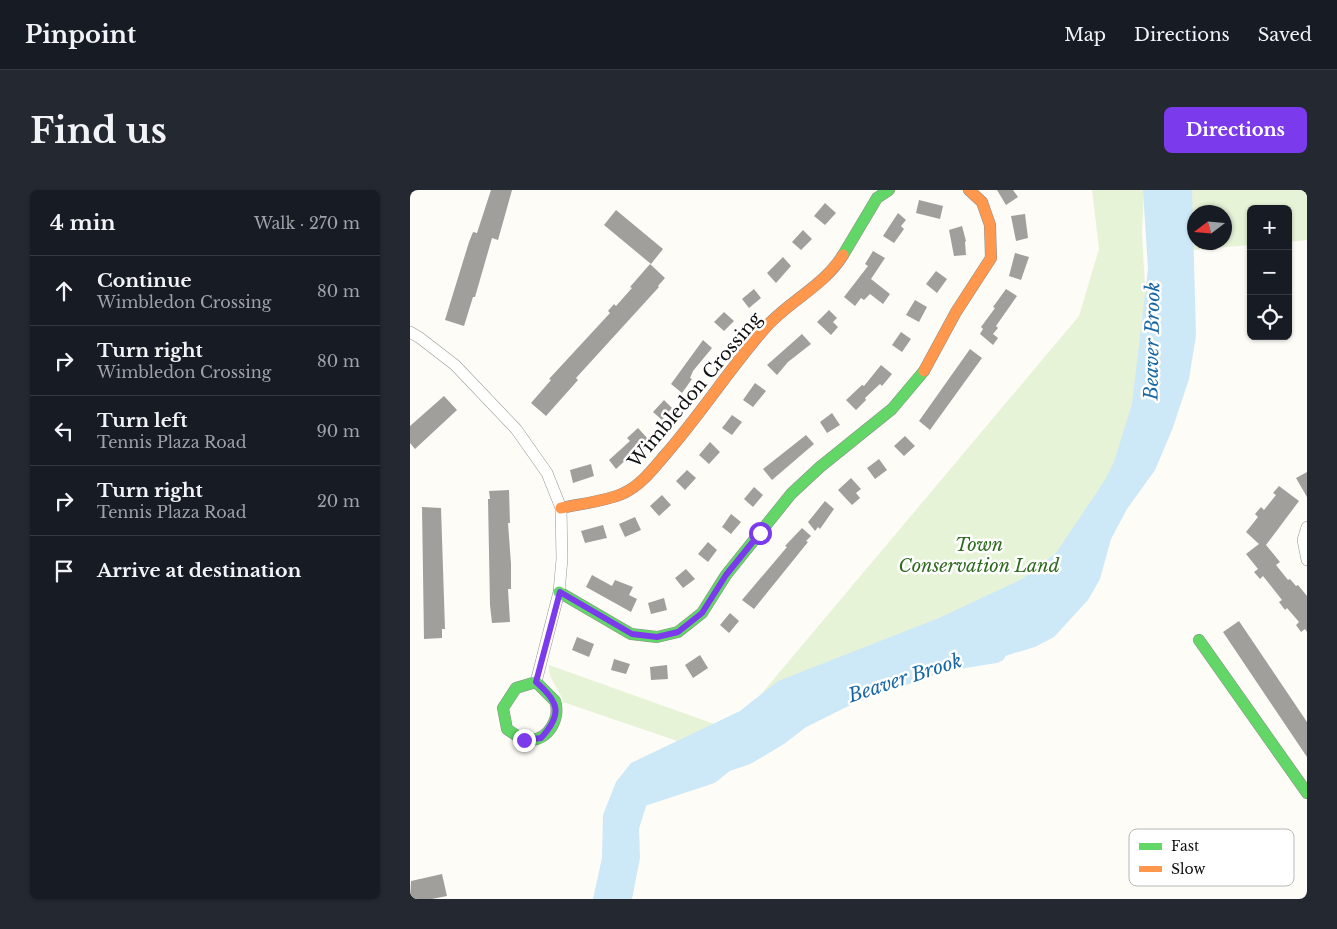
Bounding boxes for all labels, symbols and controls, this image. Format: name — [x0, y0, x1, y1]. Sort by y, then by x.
text: Pinpoint — [25, 20, 136, 49]
text: Map — [1064, 24, 1106, 46]
text: Directions — [1134, 24, 1230, 46]
text: Saved — [1258, 24, 1312, 46]
button: Directions — [1164, 107, 1307, 153]
text: Find us — [30, 109, 167, 152]
north arrow — [1187, 205, 1232, 250]
map controls — [1247, 205, 1292, 340]
button: + — [1247, 205, 1292, 250]
text: 4 min — [50, 210, 116, 236]
text: Walk · 270 m — [254, 213, 360, 233]
button: − — [1247, 250, 1292, 295]
text: Continue — [97, 269, 192, 292]
icon: ahead — [50, 277, 78, 305]
text: 80 m — [317, 281, 360, 301]
water label: Beaver Brook — [1139, 282, 1165, 401]
text: Wimbledon Crossing — [97, 292, 271, 312]
button: locate — [1247, 295, 1292, 340]
street label: Wimbledon Crossing — [623, 308, 767, 473]
text: Turn right — [97, 339, 203, 362]
icon: right — [50, 347, 78, 375]
text: 80 m — [317, 351, 360, 371]
text: Wimbledon Crossing — [97, 362, 271, 382]
text: Turn left — [97, 409, 188, 432]
icon: left — [50, 417, 78, 445]
text: 90 m — [317, 421, 360, 441]
text: Tennis Plaza Road — [97, 432, 247, 452]
text: Turn right — [97, 479, 203, 502]
icon: right — [50, 487, 78, 515]
text: 20 m — [317, 491, 360, 511]
text: Tennis Plaza Road — [97, 502, 247, 522]
route start — [749, 522, 772, 545]
park label: Town Conservation Land — [899, 534, 1060, 577]
icon: arrive — [50, 557, 78, 585]
text: Arrive at destination — [97, 559, 301, 582]
water label: Beaver Brook — [844, 649, 965, 708]
route end — [513, 729, 536, 752]
legend — [1129, 829, 1294, 886]
text: Fast — [1171, 837, 1200, 855]
text: Slow — [1171, 860, 1205, 878]

